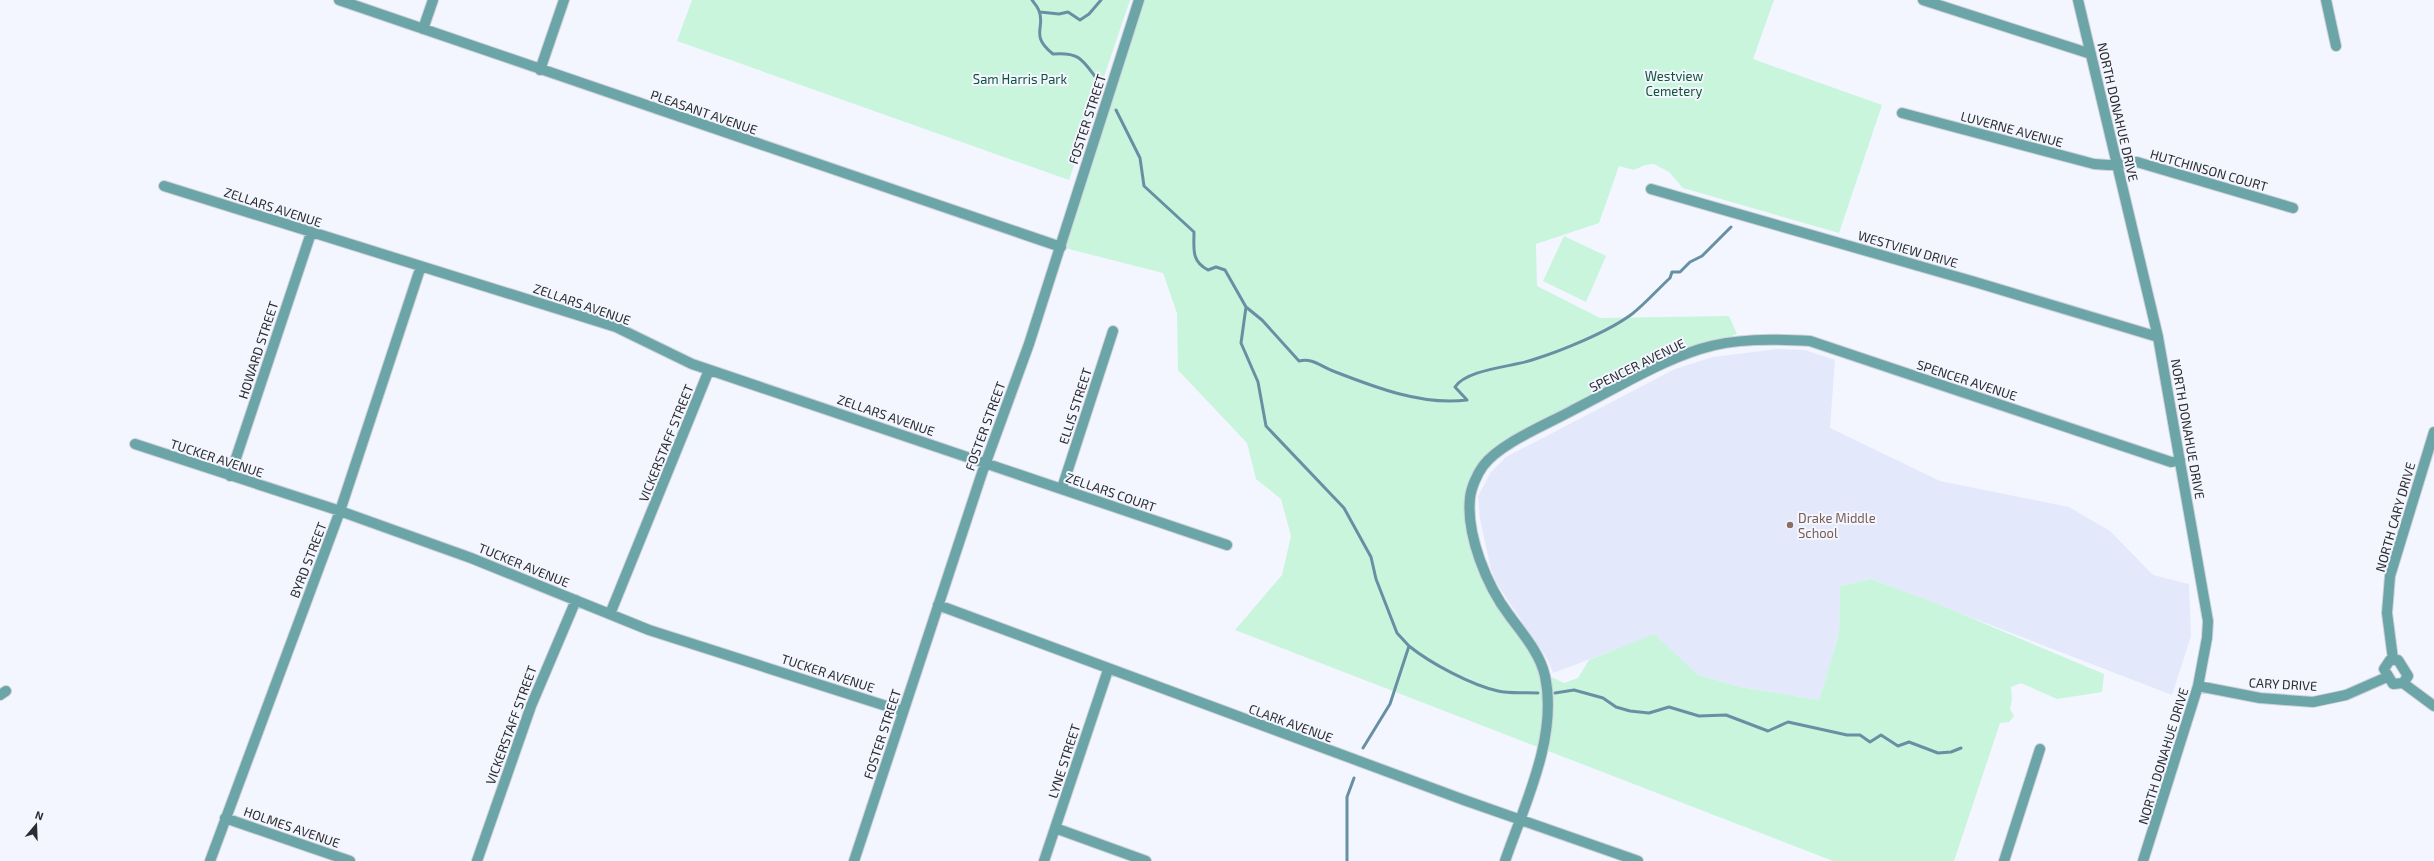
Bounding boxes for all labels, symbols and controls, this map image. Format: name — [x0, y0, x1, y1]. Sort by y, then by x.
street label: NORTH DONAHUE DRIVE — [2094, 41, 2142, 183]
park label: Westview Cemetery — [1645, 68, 1704, 99]
park label: Sam Harris Park — [973, 71, 1068, 87]
street label: FOSTER STREET — [1065, 72, 1109, 166]
street label: PLEASANT AVENUE — [648, 86, 760, 138]
street label: LUVERNE AVENUE — [1959, 108, 2065, 150]
street label: HUTCHINSON COURT — [2148, 146, 2270, 195]
street label: ZELLARS AVENUE — [222, 184, 324, 230]
street label: WESTVIEW DRIVE — [1856, 227, 1960, 271]
street label: ZELLARS AVENUE — [531, 280, 633, 328]
street label: HOWARD STREET — [235, 299, 282, 401]
street label: SPENCER AVENUE — [1586, 335, 1688, 395]
street label: SPENCER AVENUE — [1915, 356, 2019, 404]
street label: NORTH DONAHUE DRIVE — [2168, 358, 2208, 500]
street label: ELLIS STREET — [1055, 365, 1095, 446]
street label: FOSTER STREET — [961, 379, 1009, 473]
street label: VICKERSTAFF STREET — [635, 381, 697, 504]
street label: ZELLARS AVENUE — [835, 391, 937, 439]
street label: TUCKER AVENUE — [168, 435, 266, 481]
street label: NORTH CARY DRIVE — [2372, 460, 2418, 574]
street label: ZELLARS COURT — [1064, 469, 1159, 515]
place label: Drake Middle School — [1798, 510, 1876, 541]
street label: BYRD STREET — [286, 519, 330, 600]
marker: Drake Middle School — [1785, 520, 1795, 530]
street label: TUCKER AVENUE — [476, 539, 572, 591]
street label: TUCKER AVENUE — [779, 650, 877, 696]
street label: VICKERSTAFF STREET — [482, 663, 540, 787]
street label: CARY DRIVE — [2248, 674, 2318, 694]
street label: NORTH DONAHUE DRIVE — [2135, 686, 2191, 826]
street label: FOSTER STREET — [860, 687, 904, 781]
street label: CLARK AVENUE — [1247, 700, 1335, 746]
street label: LYNE STREET — [1044, 721, 1084, 800]
street label: HOLMES AVENUE — [242, 803, 342, 851]
north arrow — [16, 805, 56, 845]
text: N — [34, 808, 45, 823]

